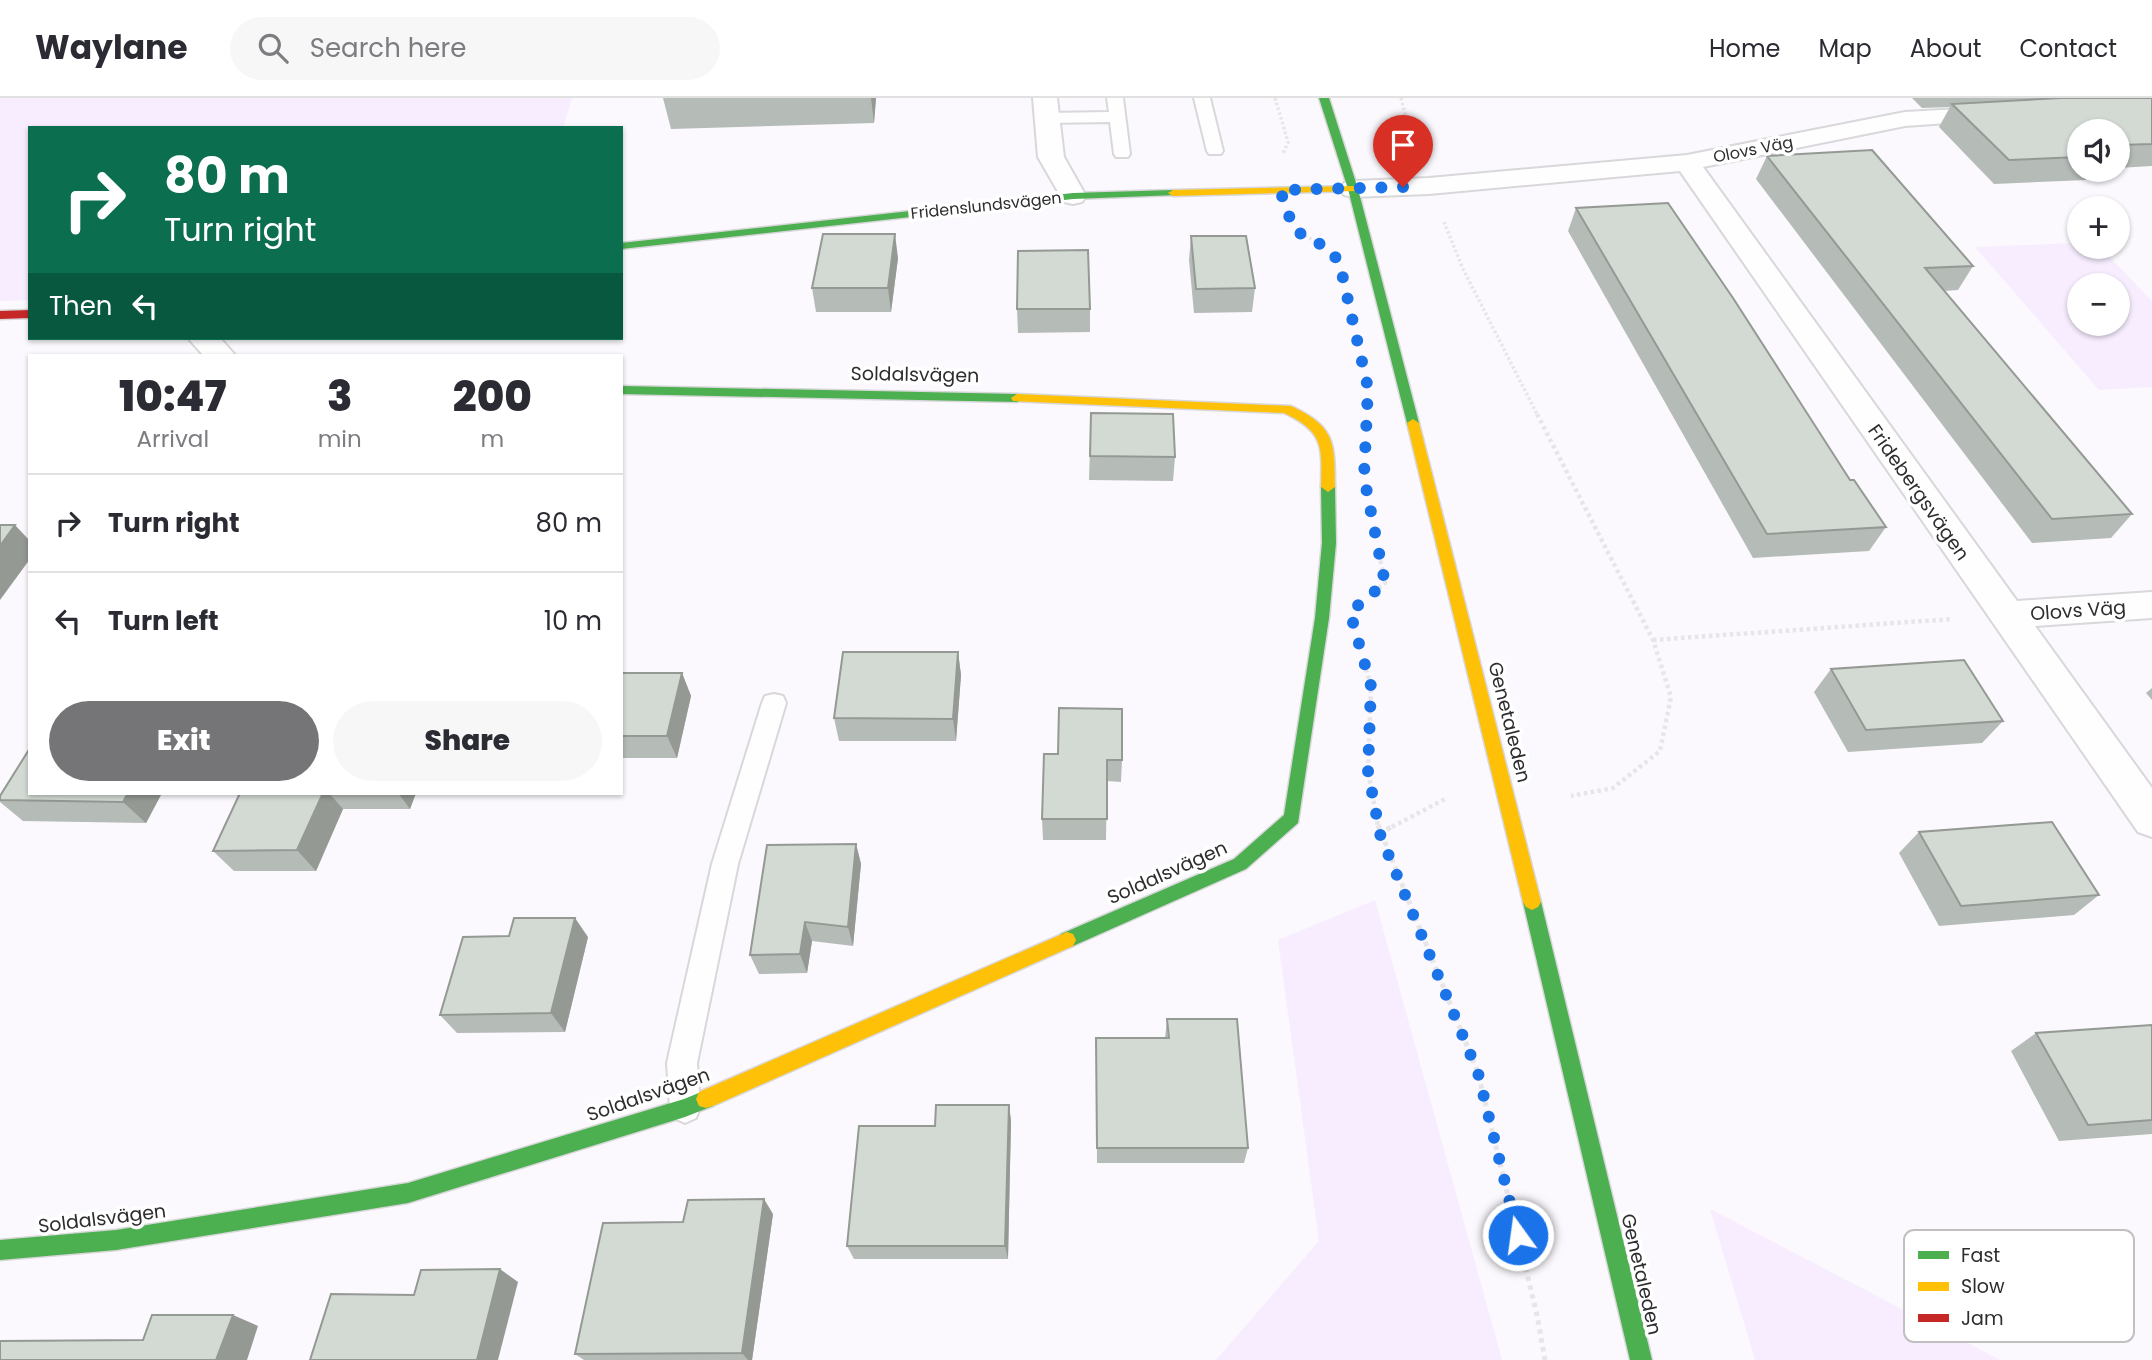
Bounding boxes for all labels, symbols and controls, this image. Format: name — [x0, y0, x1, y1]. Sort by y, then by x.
search box — [230, 17, 720, 80]
text: Waylane — [35, 24, 188, 71]
icon: search — [254, 29, 292, 67]
text: Search here — [310, 30, 466, 66]
text: Home — [1709, 32, 1781, 65]
text: Map — [1819, 32, 1872, 65]
text: About — [1910, 32, 1981, 65]
text: Contact — [2019, 32, 2117, 65]
pin — [1373, 115, 1433, 187]
map controls — [2067, 119, 2130, 336]
button: sound — [2067, 119, 2130, 182]
icon: arrive — [1384, 126, 1422, 164]
street label: Olovs Väg — [1711, 130, 1795, 168]
text: 80 m — [164, 142, 290, 210]
icon: right — [49, 154, 140, 245]
street label: Fridenslundsvägen — [909, 186, 1063, 225]
button: + — [2067, 196, 2130, 259]
text: Turn right — [164, 207, 316, 252]
button: − — [2067, 273, 2130, 336]
icon: left — [126, 287, 164, 325]
text: Then — [49, 288, 112, 324]
street label: Soldalsvägen — [850, 360, 979, 389]
text: 10:47 — [119, 367, 227, 426]
text: 3 — [327, 367, 353, 426]
text: 200 — [453, 367, 532, 426]
street label: Fridebergsvägen — [1861, 419, 1976, 566]
text: Arrival — [137, 423, 209, 455]
text: min — [318, 423, 362, 455]
text: m — [480, 423, 504, 455]
icon: right — [49, 504, 87, 542]
text: Turn right — [108, 505, 240, 541]
text: 80 m — [536, 505, 602, 541]
street label: Olovs Väg — [2029, 594, 2127, 627]
icon: left — [49, 602, 87, 640]
text: Turn left — [108, 603, 219, 639]
text: 10 m — [544, 603, 602, 639]
street label: Genetaleden — [1481, 659, 1538, 785]
button: Exit — [49, 701, 319, 781]
button: Share — [333, 701, 602, 781]
street label: Soldalsvägen — [1103, 834, 1231, 911]
street label: Soldalsvägen — [583, 1061, 713, 1128]
street label: Soldalsvägen — [37, 1197, 168, 1240]
position arrow — [1481, 1198, 1555, 1272]
street label: Genetaleden — [1614, 1211, 1669, 1337]
legend — [1904, 1230, 2134, 1342]
text: Fast — [1961, 1242, 2000, 1269]
text: Slow — [1961, 1273, 2005, 1300]
text: Jam — [1961, 1305, 2003, 1332]

